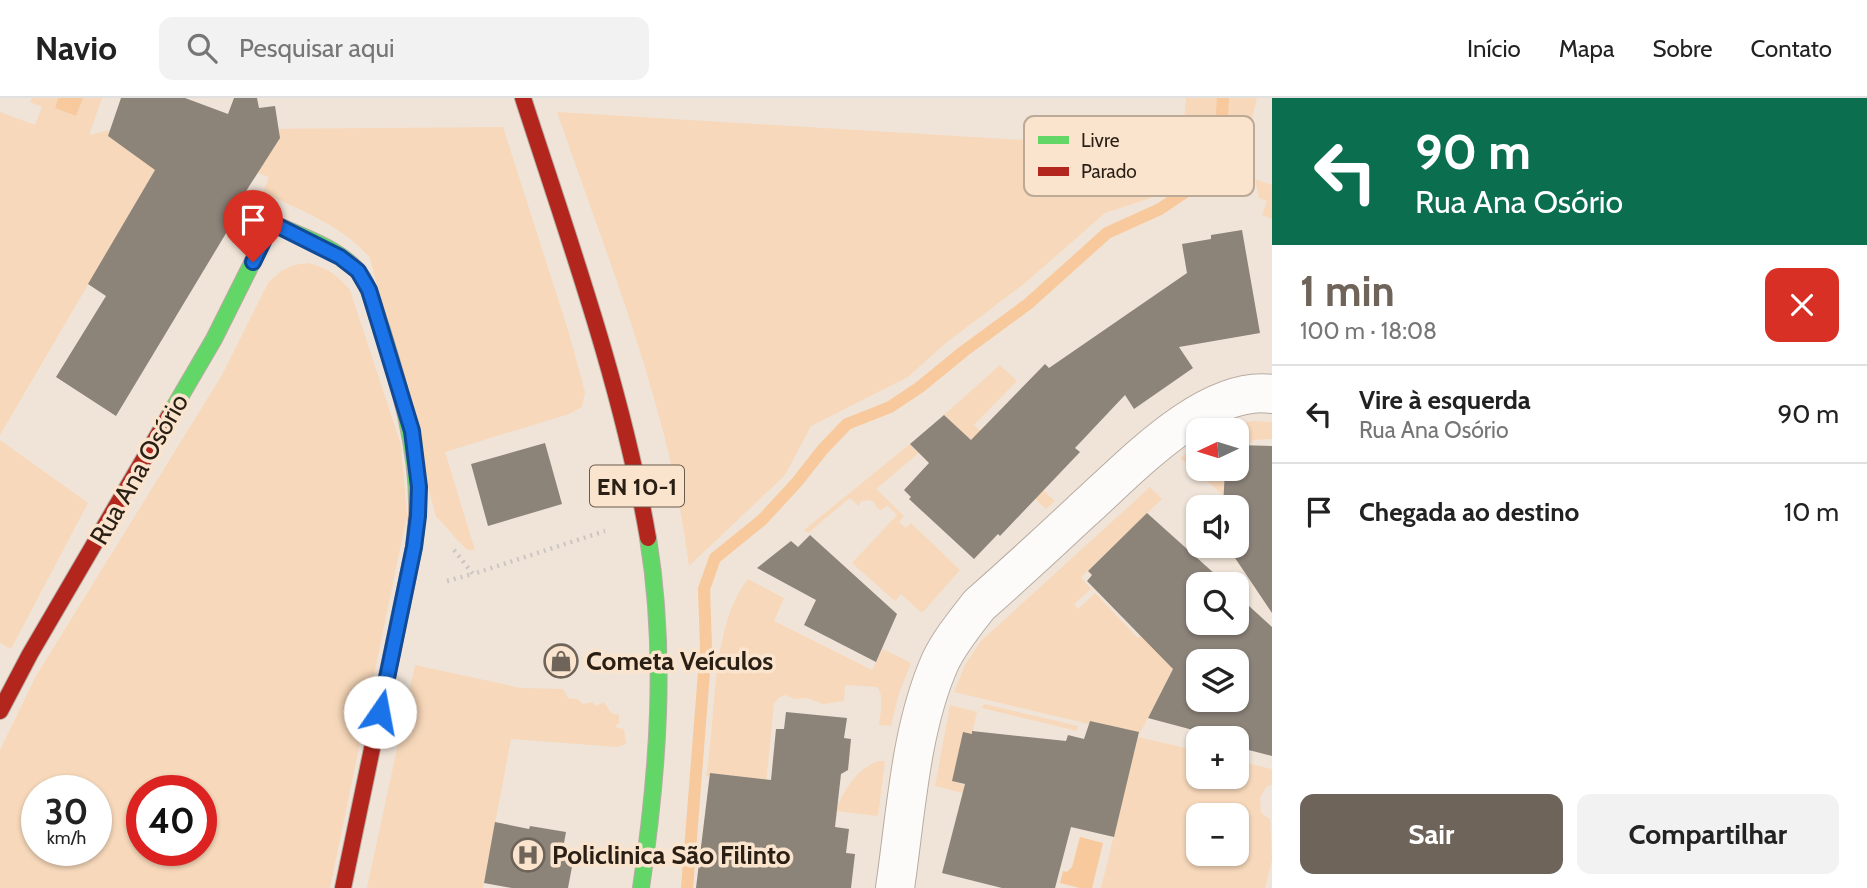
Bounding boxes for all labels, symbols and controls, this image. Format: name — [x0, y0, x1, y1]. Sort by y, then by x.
search box — [159, 17, 649, 80]
text: Navio — [35, 28, 117, 68]
icon: search — [183, 29, 221, 67]
text: Pesquisar aqui — [239, 32, 395, 64]
text: Início — [1467, 34, 1521, 63]
text: Mapa — [1559, 34, 1614, 63]
text: Sobre — [1652, 34, 1713, 63]
text: Contato — [1751, 34, 1832, 63]
legend — [1024, 116, 1254, 196]
text: 90 m — [1415, 122, 1531, 181]
icon: left — [1300, 126, 1391, 217]
text: Livre — [1081, 129, 1120, 152]
text: Parado — [1081, 160, 1137, 183]
text: Rua Ana Osório — [1415, 182, 1623, 221]
pin — [223, 190, 283, 262]
icon: arrive — [234, 201, 272, 239]
text: 1 min — [1300, 265, 1395, 317]
button: close — [1765, 268, 1839, 342]
text: 100 m · 18:08 — [1300, 317, 1437, 345]
text: Vire à esquerda — [1359, 384, 1531, 416]
street label: Rua Ana Osório — [83, 388, 195, 550]
icon: left — [1300, 395, 1338, 433]
text: 90 m — [1777, 398, 1839, 430]
text: Rua Ana Osório — [1359, 416, 1509, 444]
north arrow — [1186, 418, 1250, 481]
map controls — [1186, 418, 1249, 866]
road number: EN 10-1 — [590, 466, 684, 506]
icon: arrive — [1300, 493, 1338, 531]
button: sound — [1186, 495, 1249, 558]
text: Chegada ao destino — [1359, 496, 1579, 528]
text: 10 m — [1784, 496, 1839, 528]
button: search — [1186, 572, 1249, 635]
shop icon: Cometa Veículos — [542, 642, 580, 680]
place label: Cometa Veículos — [586, 645, 773, 677]
button: layers — [1186, 649, 1249, 712]
position arrow — [343, 675, 417, 749]
button: + — [1186, 726, 1249, 789]
speed limit sign: 40 — [126, 775, 217, 866]
text: 30 — [45, 790, 88, 833]
button: Sair — [1300, 794, 1563, 874]
button: Compartilhar — [1577, 794, 1839, 874]
button: − — [1186, 803, 1249, 866]
text: km/h — [47, 827, 86, 849]
hospital icon: Policlinica São Filinto — [509, 836, 547, 874]
place label: Policlinica São Filinto — [552, 839, 791, 871]

